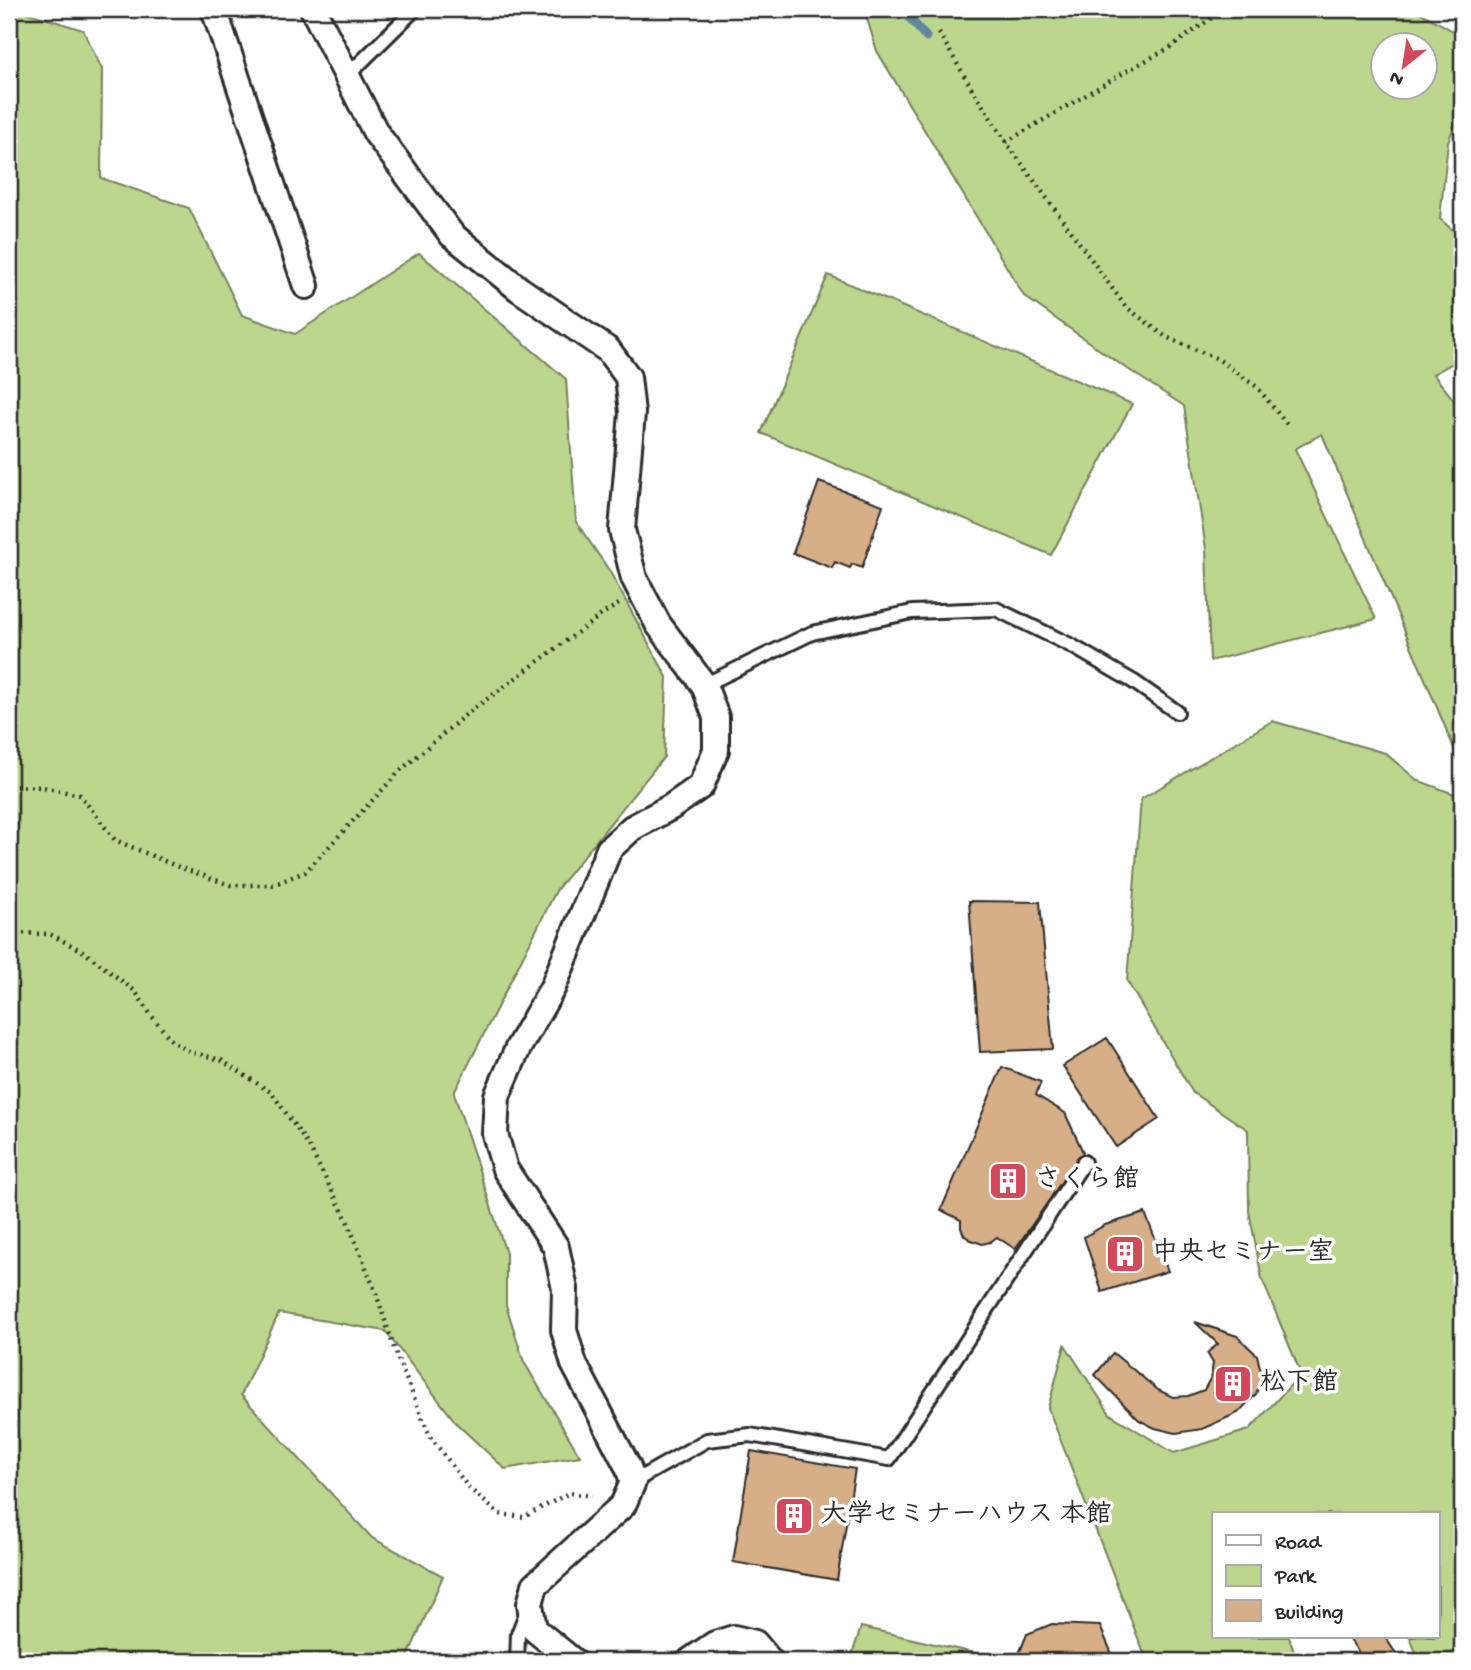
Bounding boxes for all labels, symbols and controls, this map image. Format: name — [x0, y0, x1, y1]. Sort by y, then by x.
north arrow — [1370, 32, 1440, 102]
text: N — [1386, 65, 1408, 91]
building icon: さくら館 — [987, 1160, 1029, 1202]
place label: さくら館 — [1035, 1165, 1139, 1197]
building icon: 中央セミナー室 — [1104, 1233, 1146, 1275]
place label: 中央セミナー室 — [1152, 1237, 1334, 1270]
building icon: 松下館 — [1212, 1363, 1254, 1405]
place label: 松下館 — [1260, 1368, 1338, 1400]
building icon: 大学セミナーハウス 本館 — [773, 1495, 815, 1537]
place label: 大学セミナーハウス 本館 — [821, 1499, 1112, 1532]
legend — [1212, 1512, 1440, 1638]
text: Road — [1275, 1532, 1323, 1557]
text: Park — [1274, 1566, 1318, 1591]
text: Building — [1274, 1602, 1344, 1627]

